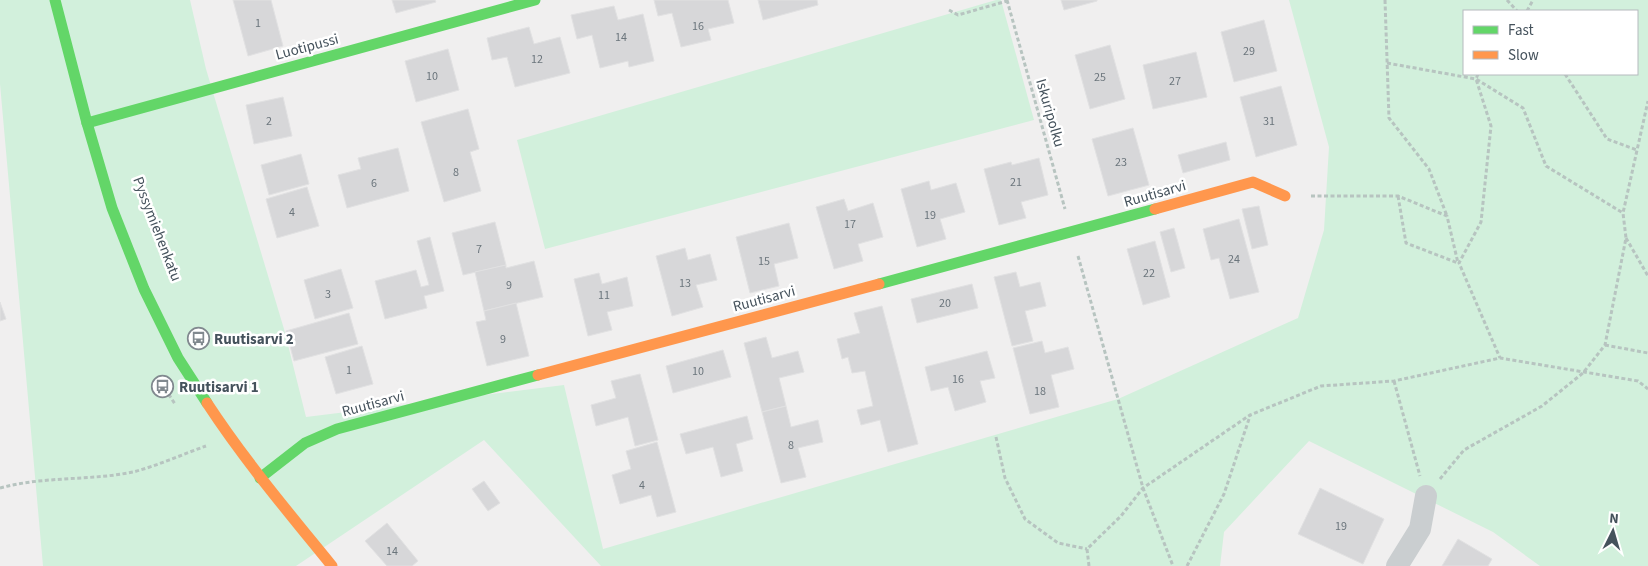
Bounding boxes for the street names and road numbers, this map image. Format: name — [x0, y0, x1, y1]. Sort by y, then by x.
street label: Luotipussi — [273, 28, 341, 66]
street label: Iskuripolku — [1030, 76, 1070, 150]
street label: Pyssymiehenkatu — [127, 174, 187, 284]
street label: Ruutisarvi — [1121, 175, 1189, 213]
street label: Ruutisarvi — [730, 281, 798, 317]
street label: Ruutisarvi — [339, 386, 407, 422]

